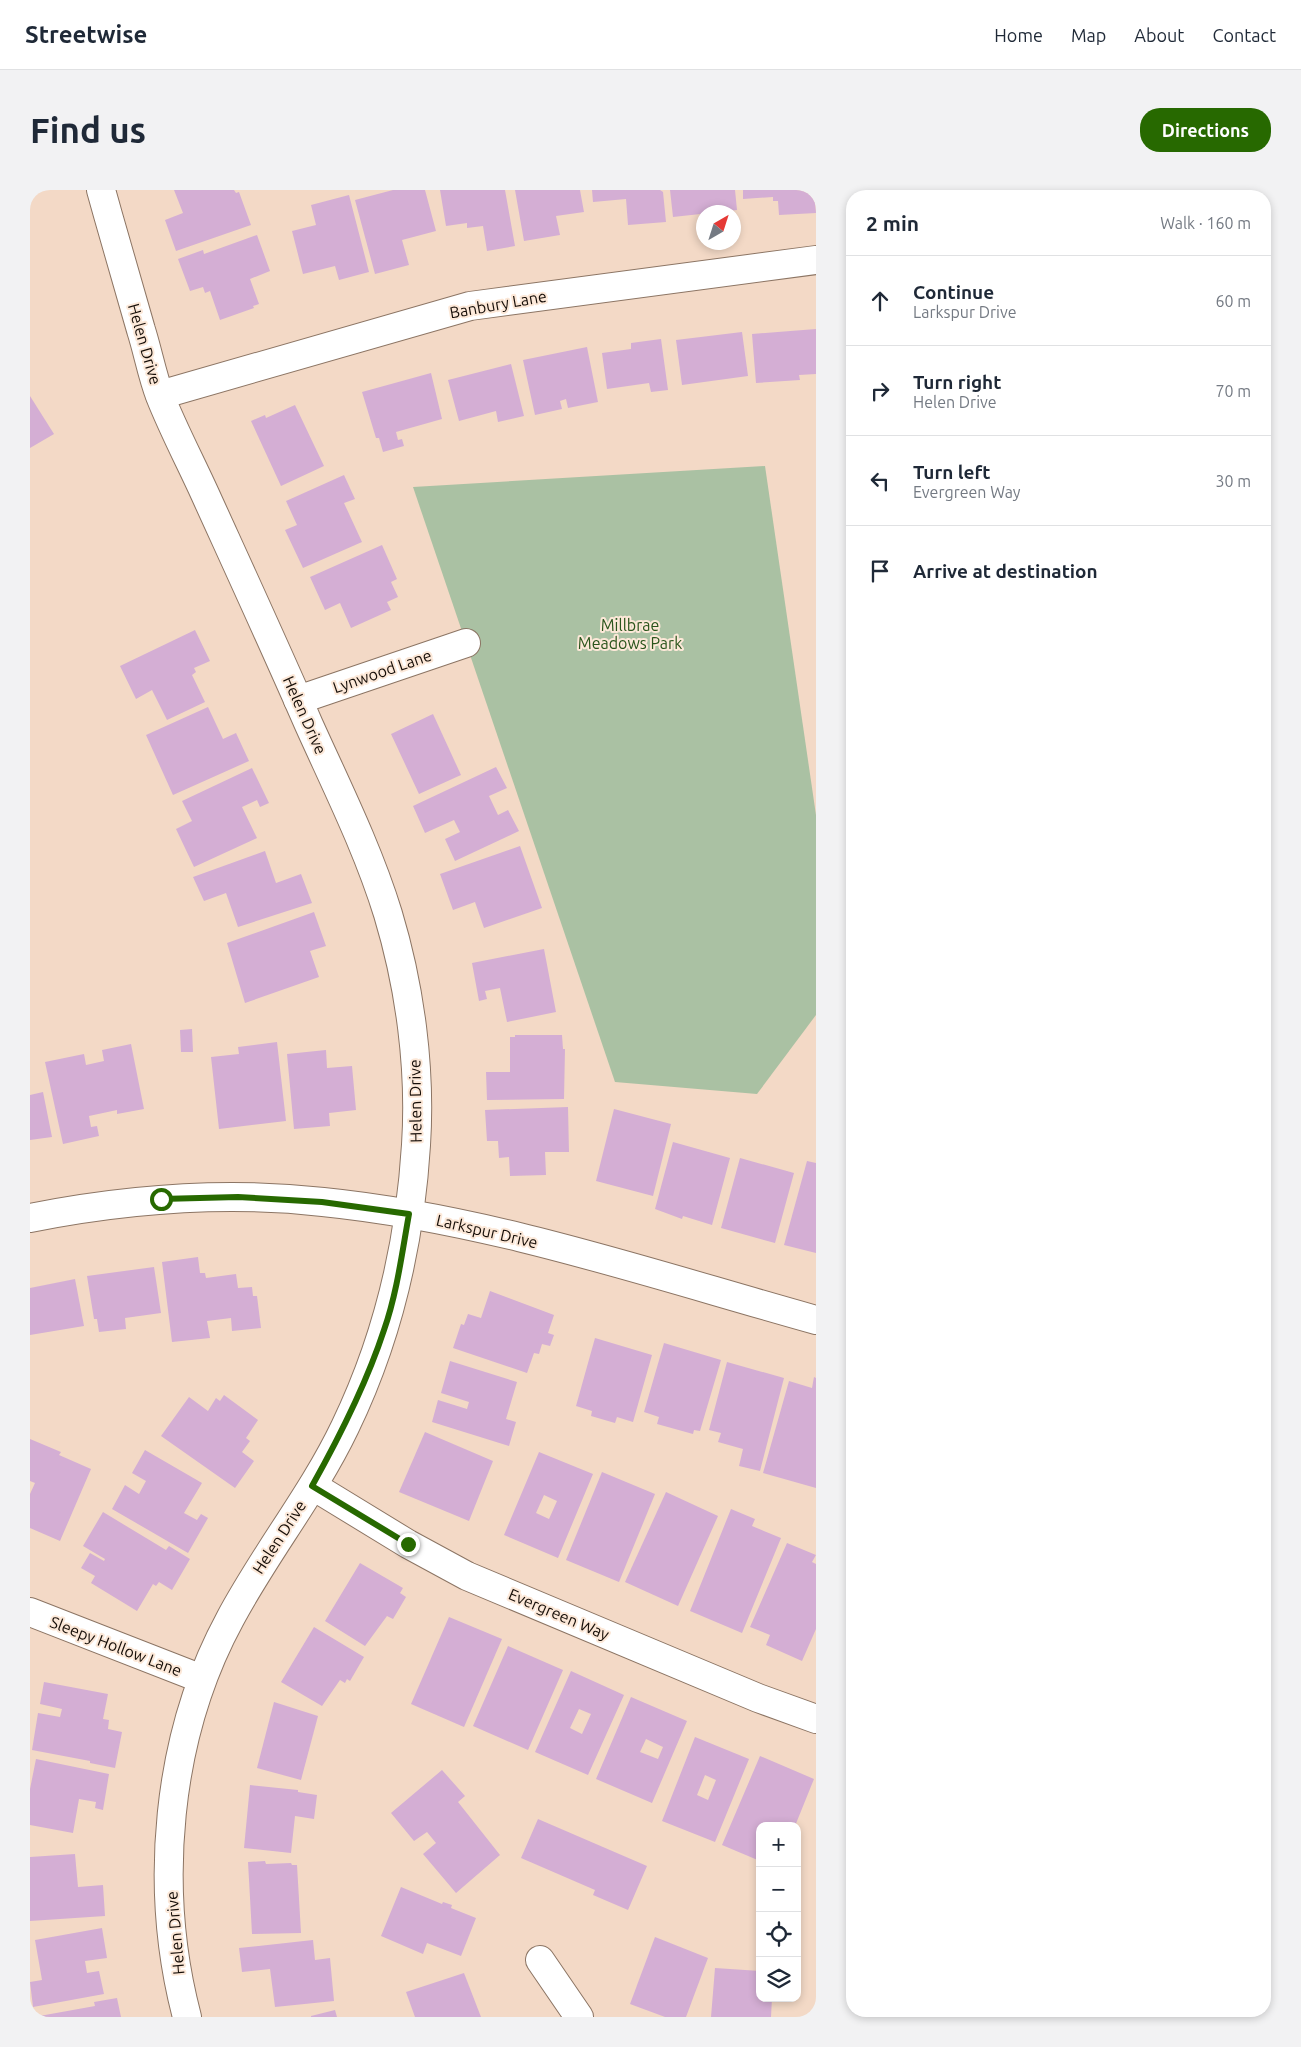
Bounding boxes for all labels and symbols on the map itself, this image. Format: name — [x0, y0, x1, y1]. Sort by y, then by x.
north arrow — [696, 205, 741, 250]
street label: Banbury Lane — [448, 287, 548, 321]
street label: Helen Drive — [125, 301, 165, 387]
park label: Millbrae Meadows Park — [578, 616, 682, 652]
street label: Lynwood Lane — [330, 646, 434, 696]
street label: Helen Drive — [280, 673, 330, 757]
street label: Helen Drive — [405, 1059, 425, 1143]
route start — [150, 1188, 173, 1211]
street label: Larkspur Drive — [435, 1211, 539, 1251]
street label: Helen Drive — [249, 1497, 309, 1577]
route end — [397, 1533, 420, 1556]
street label: Evergreen Way — [506, 1585, 612, 1643]
street label: Sleepy Hollow Lane — [48, 1613, 184, 1679]
street label: Helen Drive — [162, 1891, 188, 1975]

